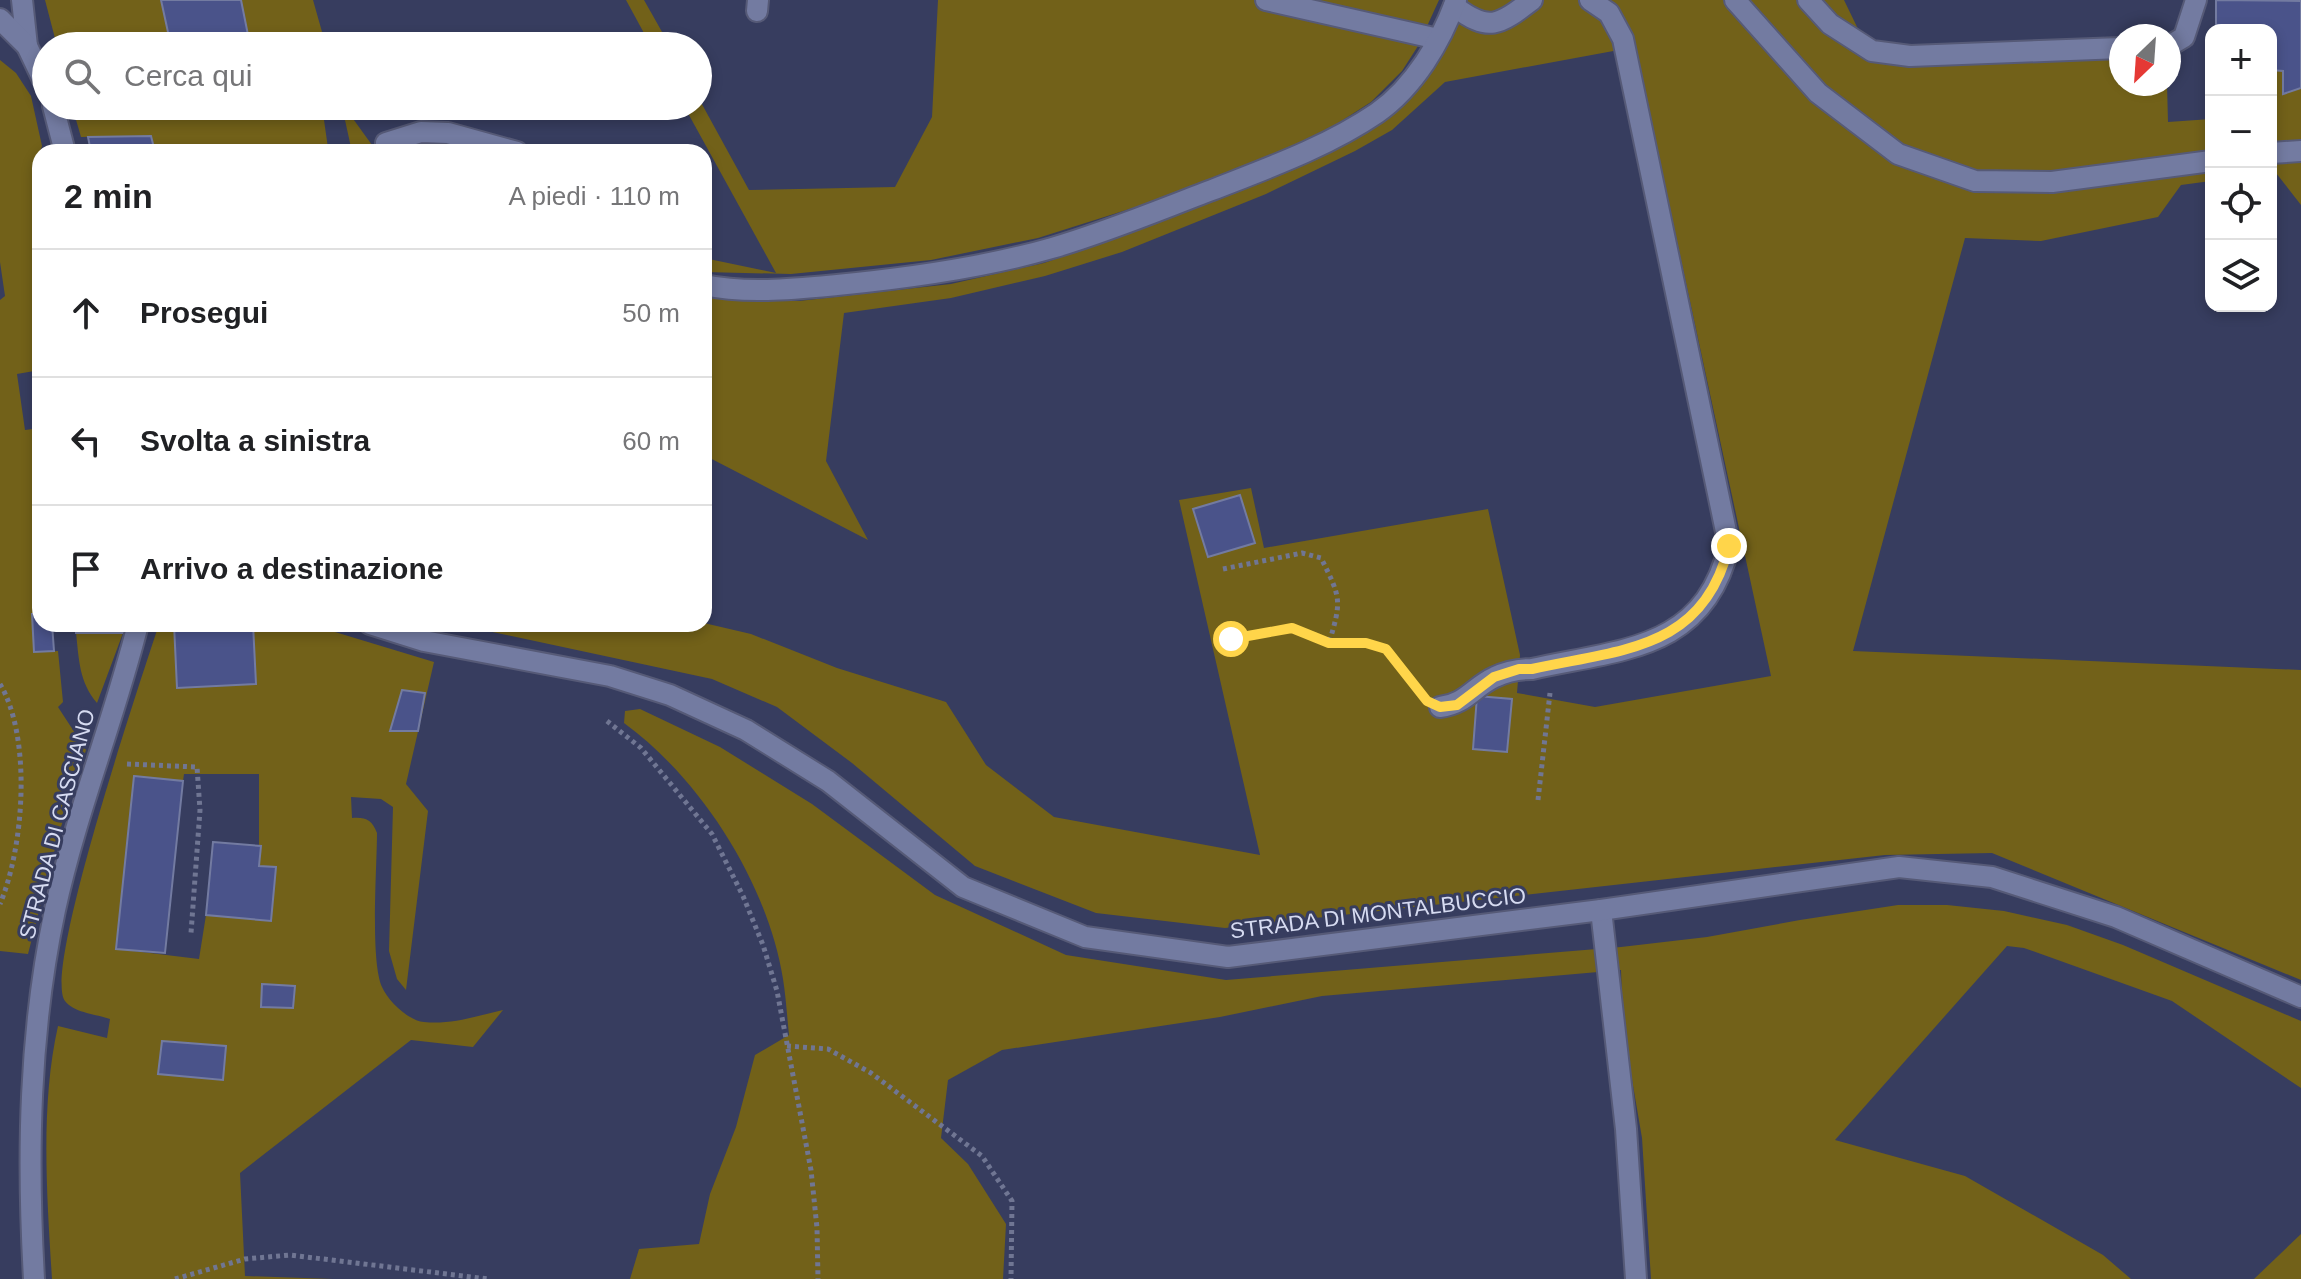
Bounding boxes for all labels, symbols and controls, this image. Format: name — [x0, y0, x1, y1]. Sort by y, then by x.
north arrow — [2109, 24, 2181, 96]
map controls — [2205, 24, 2277, 312]
button: + — [2205, 24, 2277, 96]
search box — [32, 32, 712, 120]
icon: search — [60, 54, 104, 98]
text: Cerca qui — [124, 59, 252, 92]
button: − — [2205, 96, 2277, 168]
button: locate — [2205, 168, 2277, 240]
text: 2 min — [64, 177, 153, 215]
text: A piedi · 110 m — [508, 181, 680, 211]
button: layers — [2205, 240, 2277, 312]
icon: ahead — [64, 291, 108, 335]
text: Prosegui — [140, 296, 268, 329]
text: 50 m — [622, 298, 680, 328]
icon: left — [64, 419, 108, 463]
text: Svolta a sinistra — [140, 424, 370, 457]
text: 60 m — [622, 426, 680, 456]
route end — [1711, 528, 1747, 564]
icon: arrive — [64, 547, 108, 591]
text: Arrivo a destinazione — [140, 552, 443, 585]
route start — [1213, 621, 1249, 657]
street label: STRADA DI CASCIANO — [14, 706, 100, 942]
street label: STRADA DI MONTALBUCCIO — [1229, 882, 1527, 944]

